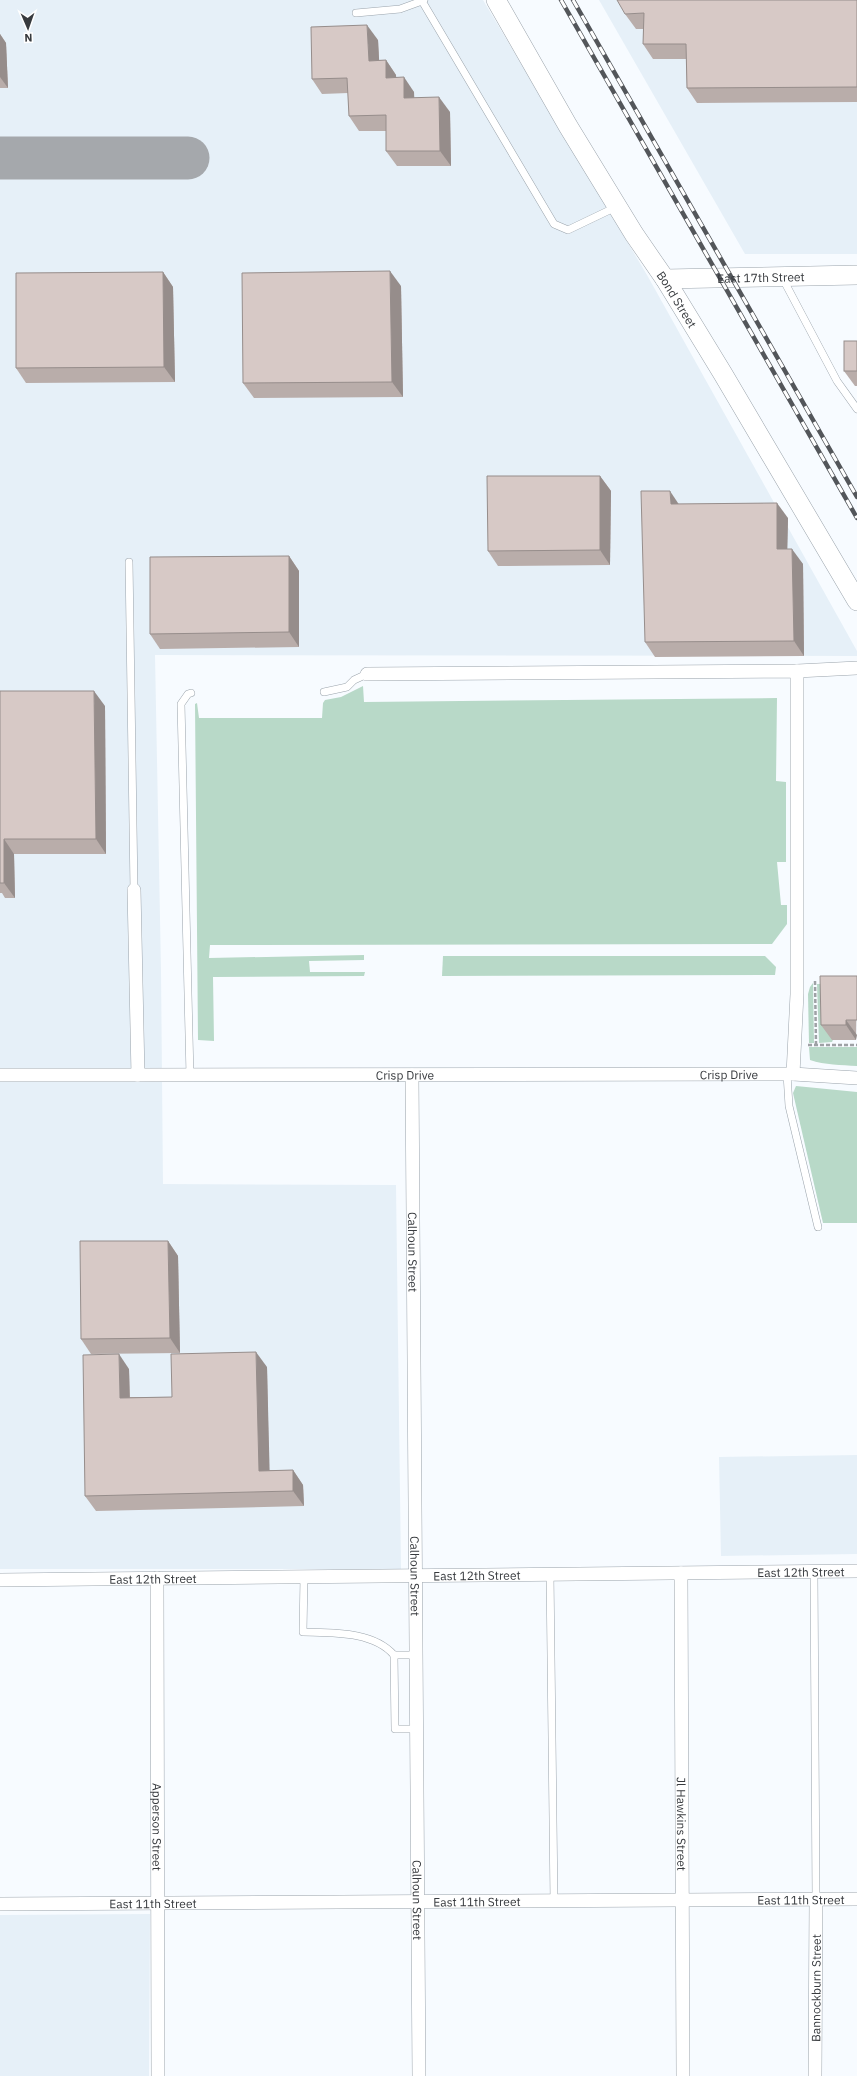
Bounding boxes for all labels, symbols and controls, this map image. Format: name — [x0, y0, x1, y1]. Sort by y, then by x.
north arrow — [8, 8, 48, 48]
text: N — [24, 31, 33, 45]
street label: Bond Street — [654, 268, 700, 330]
street label: East 17th Street — [717, 269, 805, 285]
street label: Crisp Drive — [376, 1067, 435, 1082]
street label: Crisp Drive — [700, 1067, 759, 1082]
street label: Calhoun Street — [405, 1212, 421, 1292]
street label: Calhoun Street — [408, 1536, 423, 1616]
street label: East 12th Street — [757, 1564, 845, 1580]
street label: East 12th Street — [433, 1567, 521, 1583]
street label: East 12th Street — [109, 1570, 197, 1586]
street label: Jl Hawkins Street — [674, 1777, 690, 1871]
street label: Apperson Street — [150, 1783, 165, 1871]
street label: Calhoun Street — [410, 1860, 426, 1940]
street label: East 11th Street — [757, 1892, 845, 1907]
street label: East 11th Street — [433, 1893, 521, 1909]
street label: East 11th Street — [109, 1895, 197, 1911]
street label: Bannockburn Street — [808, 1934, 823, 2042]

